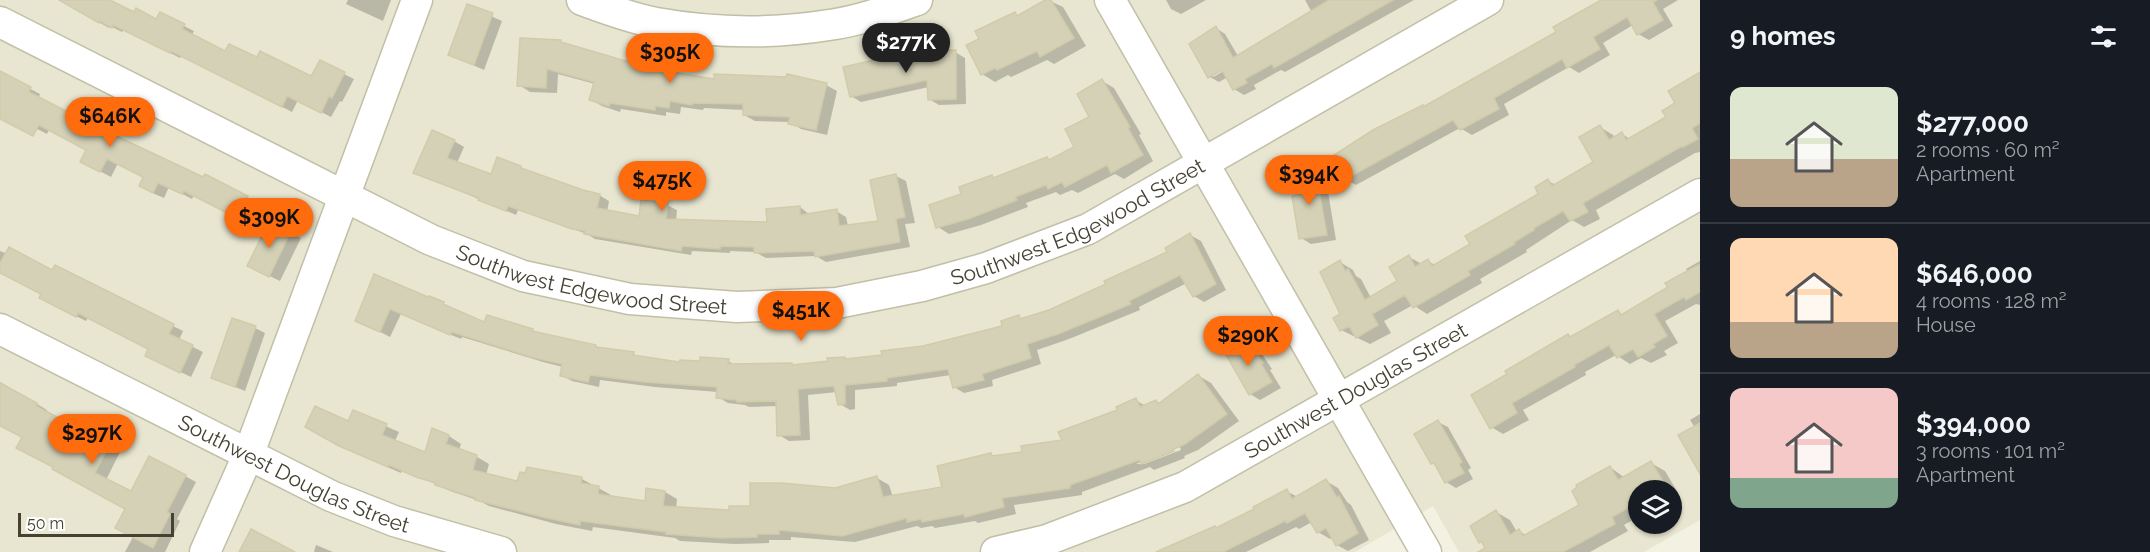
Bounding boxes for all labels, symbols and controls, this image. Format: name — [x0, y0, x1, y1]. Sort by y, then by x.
icon: filters — [2087, 20, 2120, 53]
text: 9 homes — [1730, 21, 1836, 51]
pin: $277K — [864, 23, 948, 74]
text: $277K — [876, 30, 936, 54]
pin: $305K — [628, 33, 712, 84]
text: $305K — [640, 40, 700, 64]
pin: $646K — [68, 97, 152, 148]
text: $646K — [79, 104, 141, 128]
text: $277,000 — [1916, 108, 2029, 138]
icon: home — [1778, 111, 1850, 183]
text: 2 rooms · 60 m² — [1916, 138, 2060, 162]
street label: Southwest Edgewood Street — [948, 153, 1208, 290]
pin: $394K — [1267, 155, 1351, 206]
pin: $475K — [620, 161, 704, 212]
text: $394K — [1279, 162, 1339, 186]
text: Apartment — [1916, 162, 2015, 186]
text: $475K — [632, 168, 692, 192]
pin: $309K — [227, 198, 311, 249]
text: $309K — [238, 205, 300, 229]
street label: Southwest Edgewood Street — [453, 239, 728, 319]
text: $646,000 — [1916, 259, 2033, 289]
icon: home — [1778, 262, 1850, 334]
text: 4 rooms · 128 m² — [1916, 289, 2067, 313]
pin: $451K — [759, 291, 843, 342]
text: $451K — [772, 298, 830, 322]
text: House — [1916, 313, 1976, 337]
pin: $290K — [1206, 316, 1290, 367]
street label: Southwest Douglas Street — [1239, 317, 1471, 463]
text: $290K — [1217, 323, 1279, 347]
street label: Southwest Douglas Street — [175, 409, 412, 537]
text: $394,000 — [1916, 409, 2031, 439]
icon: home — [1778, 412, 1850, 484]
pin: $297K — [50, 414, 134, 465]
text: $297K — [62, 421, 122, 445]
text: 3 rooms · 101 m² — [1916, 439, 2065, 463]
text: Apartment — [1916, 463, 2015, 487]
map controls — [1628, 480, 1682, 534]
button: layers — [1628, 480, 1682, 534]
scale bar — [18, 510, 174, 538]
text: 50 m — [27, 514, 64, 533]

